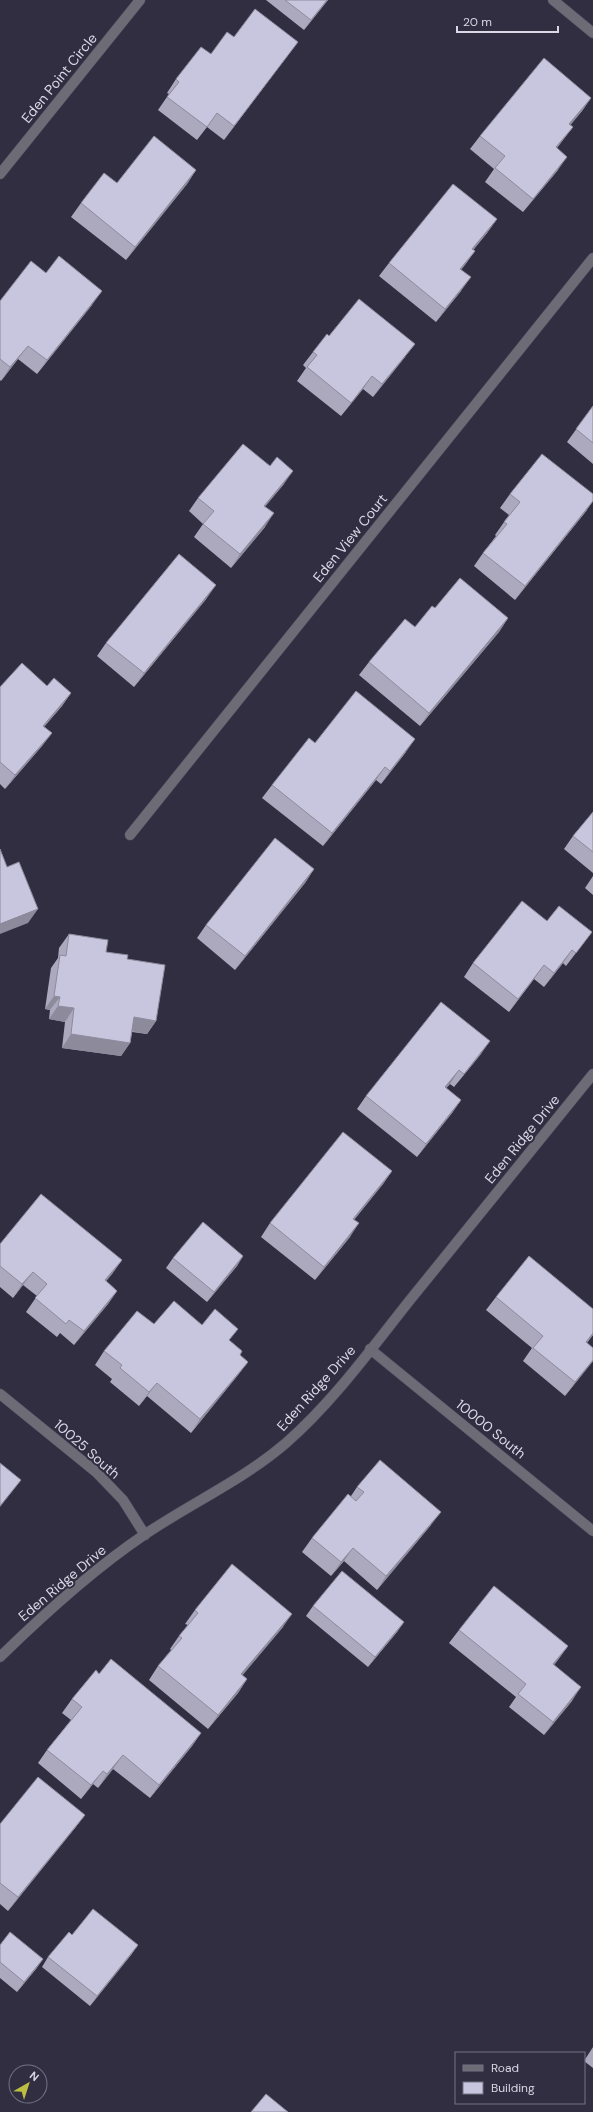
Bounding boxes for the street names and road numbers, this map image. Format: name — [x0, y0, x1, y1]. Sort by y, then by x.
street label: Eden Point Circle — [17, 29, 101, 127]
street label: Eden View Court — [309, 490, 391, 586]
street label: Eden Ridge Drive — [481, 1091, 563, 1187]
street label: Eden Ridge Drive — [273, 1341, 359, 1435]
street label: 10000 South — [453, 1395, 529, 1463]
street label: 10025 South — [50, 1415, 124, 1483]
street label: Eden Ridge Drive — [14, 1541, 110, 1625]

